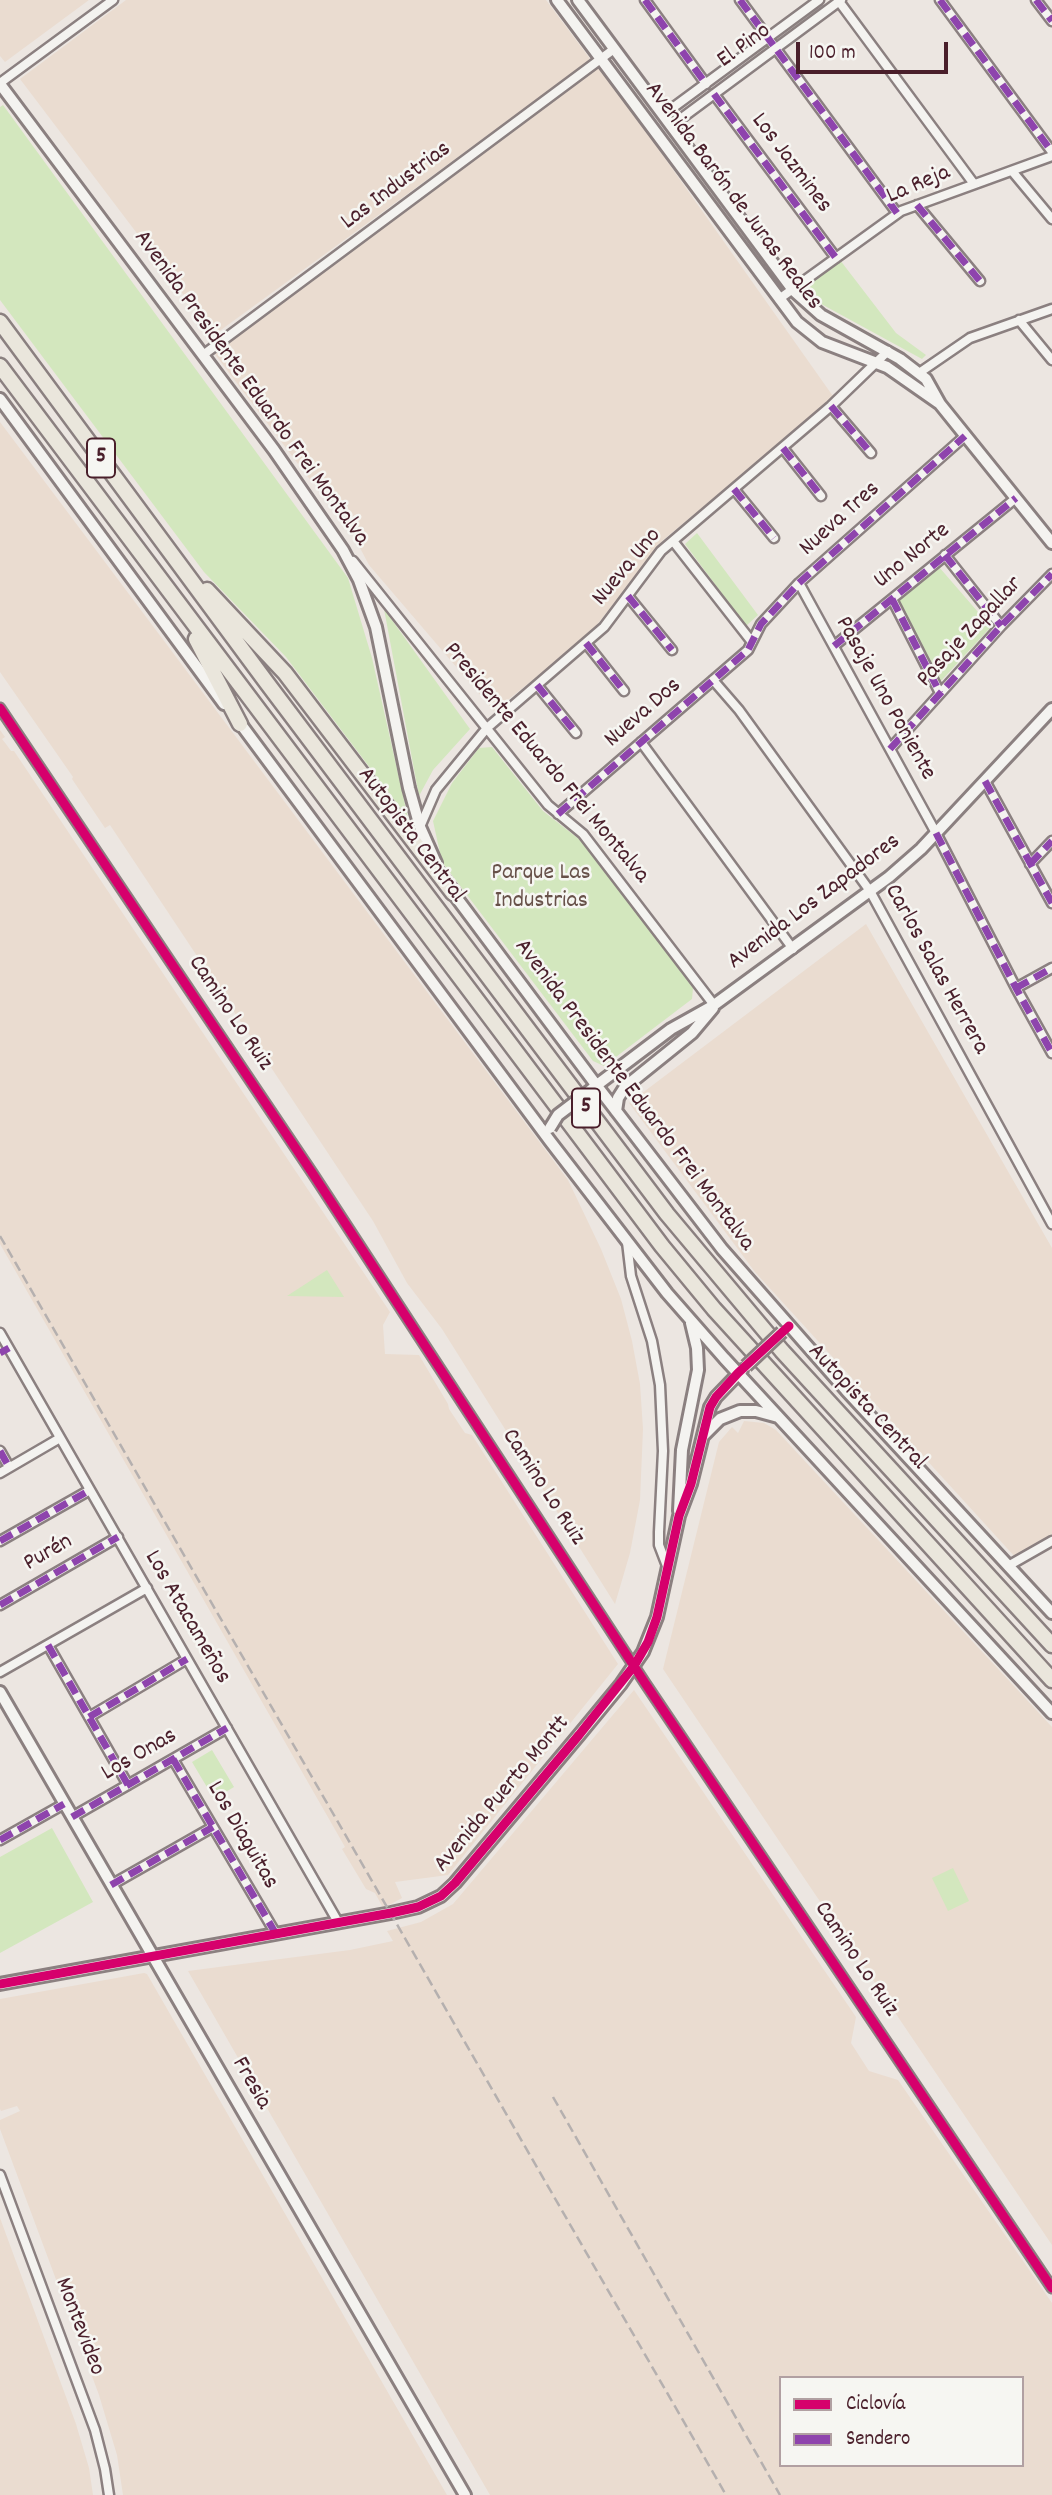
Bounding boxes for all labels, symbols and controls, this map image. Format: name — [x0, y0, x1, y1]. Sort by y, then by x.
street label: El Pino — [713, 18, 777, 76]
scale bar — [800, 28, 952, 72]
text: 100 m — [809, 39, 856, 69]
street label: Avenida Barón de Juras Reales — [637, 77, 827, 317]
street label: Los Jazmines — [743, 108, 837, 220]
street label: Las Industrias — [336, 136, 458, 238]
street label: La Reja — [883, 160, 955, 212]
street label: Avenida Presidente Eduardo Frei Montalva — [126, 226, 374, 552]
road number: 5 — [87, 438, 115, 478]
street label: Nueva Tres — [795, 476, 887, 564]
street label: Uno Norte — [869, 518, 957, 596]
street label: Nueva Uno — [587, 523, 669, 613]
street label: Pasaje Zapallar — [912, 571, 1030, 695]
street label: Pasaje Uno Poniente — [827, 612, 941, 786]
street label: Presidente Eduardo Frei Montalva — [436, 638, 654, 890]
street label: Nueva Dos — [600, 673, 688, 755]
street label: Autopista Central — [350, 762, 470, 910]
street label: Avenida Los Zapadores — [723, 829, 907, 977]
park label: Parque Las Industrias — [491, 861, 591, 917]
street label: Carlos Salas Herrera — [876, 880, 994, 1060]
street label: Avenida Presidente Eduardo Frei Montalva — [506, 934, 760, 1258]
street label: Camino Lo Ruiz — [180, 951, 278, 1077]
road number: 5 — [572, 1088, 600, 1128]
street label: Autopista Central — [800, 1339, 932, 1477]
street label: Camino Lo Ruiz — [494, 1424, 590, 1552]
street label: Purén — [19, 1529, 79, 1579]
street label: Los Atacameños — [136, 1546, 236, 1690]
street label: Avenida Puerto Montt — [429, 1711, 577, 1879]
street label: Los Onas — [97, 1723, 183, 1789]
street label: Los Diaguitas — [199, 1777, 283, 1895]
street label: Camino Lo Ruiz — [806, 1897, 904, 2023]
street label: Fresia — [224, 2053, 276, 2115]
street label: Montevideo — [46, 2274, 110, 2380]
legend — [779, 2376, 1024, 2467]
text: Ciclovía — [846, 2390, 905, 2420]
text: Sendero — [846, 2425, 910, 2455]

